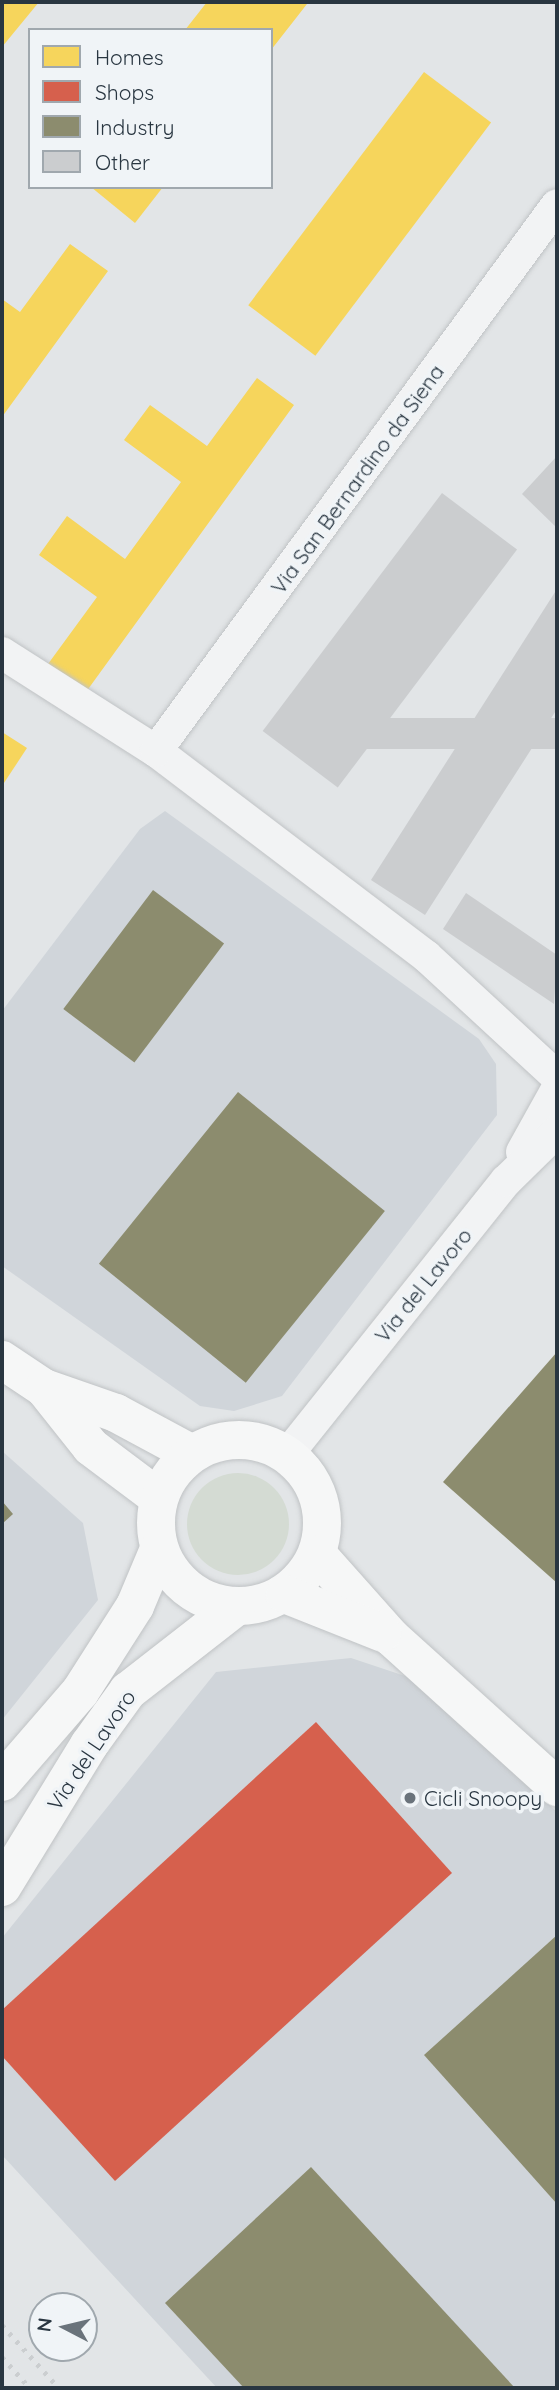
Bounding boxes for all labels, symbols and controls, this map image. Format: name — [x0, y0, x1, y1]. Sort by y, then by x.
legend — [28, 28, 273, 189]
text: Homes — [95, 44, 164, 70]
text: Shops — [95, 79, 154, 105]
text: Industry — [95, 114, 174, 140]
text: Other — [95, 149, 150, 175]
street label: Via San Bernardino da Siena — [265, 359, 449, 599]
street label: Via del Lavoro — [369, 1223, 477, 1347]
street label: Via del Lavoro — [41, 1685, 141, 1815]
place label: Cicli Snoopy — [424, 1785, 542, 1811]
marker: Cicli Snoopy — [402, 1790, 418, 1806]
north arrow — [28, 2292, 98, 2362]
text: N — [31, 2316, 57, 2333]

